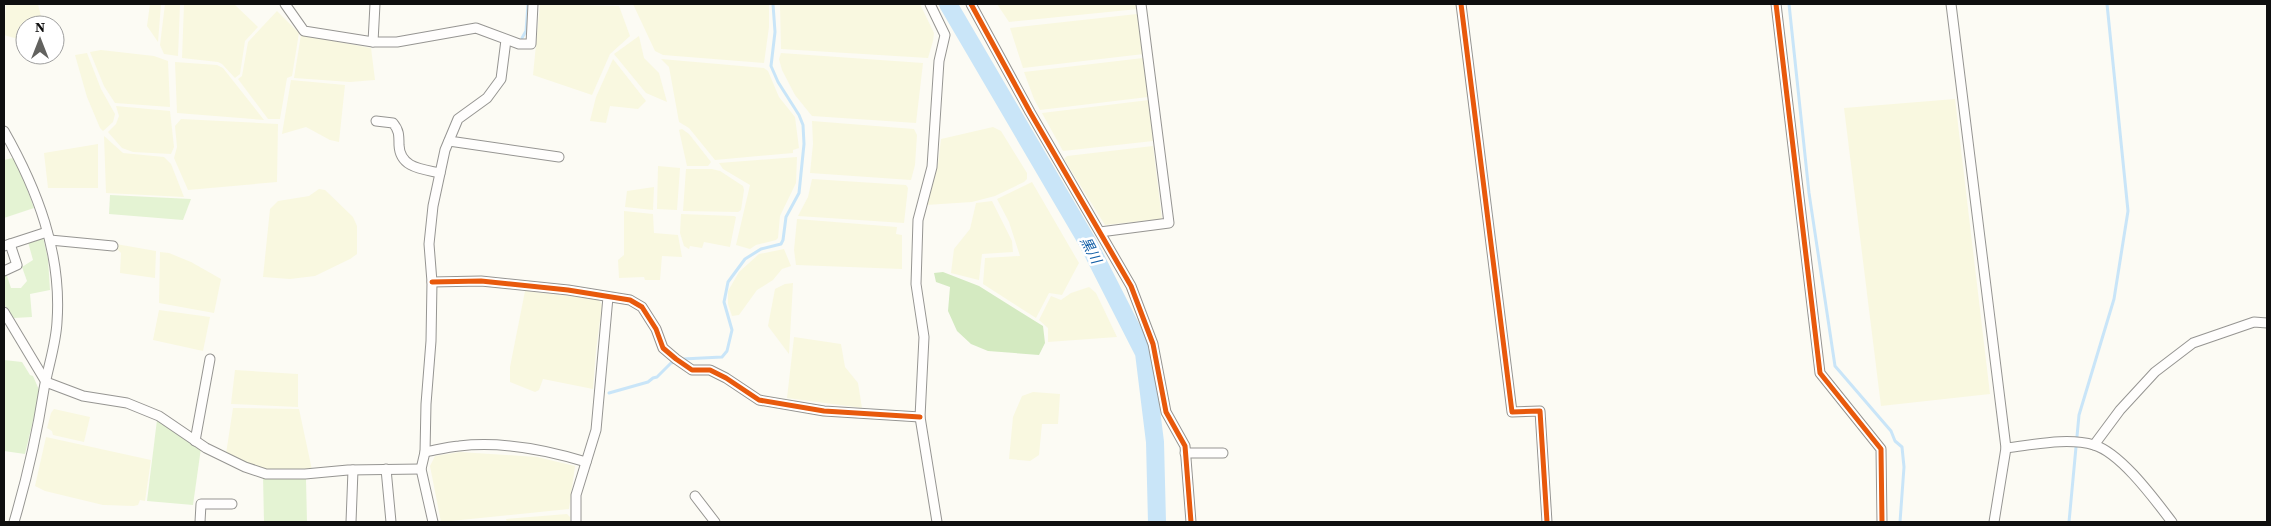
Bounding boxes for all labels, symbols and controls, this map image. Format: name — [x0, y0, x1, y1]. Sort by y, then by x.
north arrow — [15, 15, 65, 65]
text: N — [35, 17, 45, 37]
water label: 黒川 — [1076, 233, 1107, 269]

